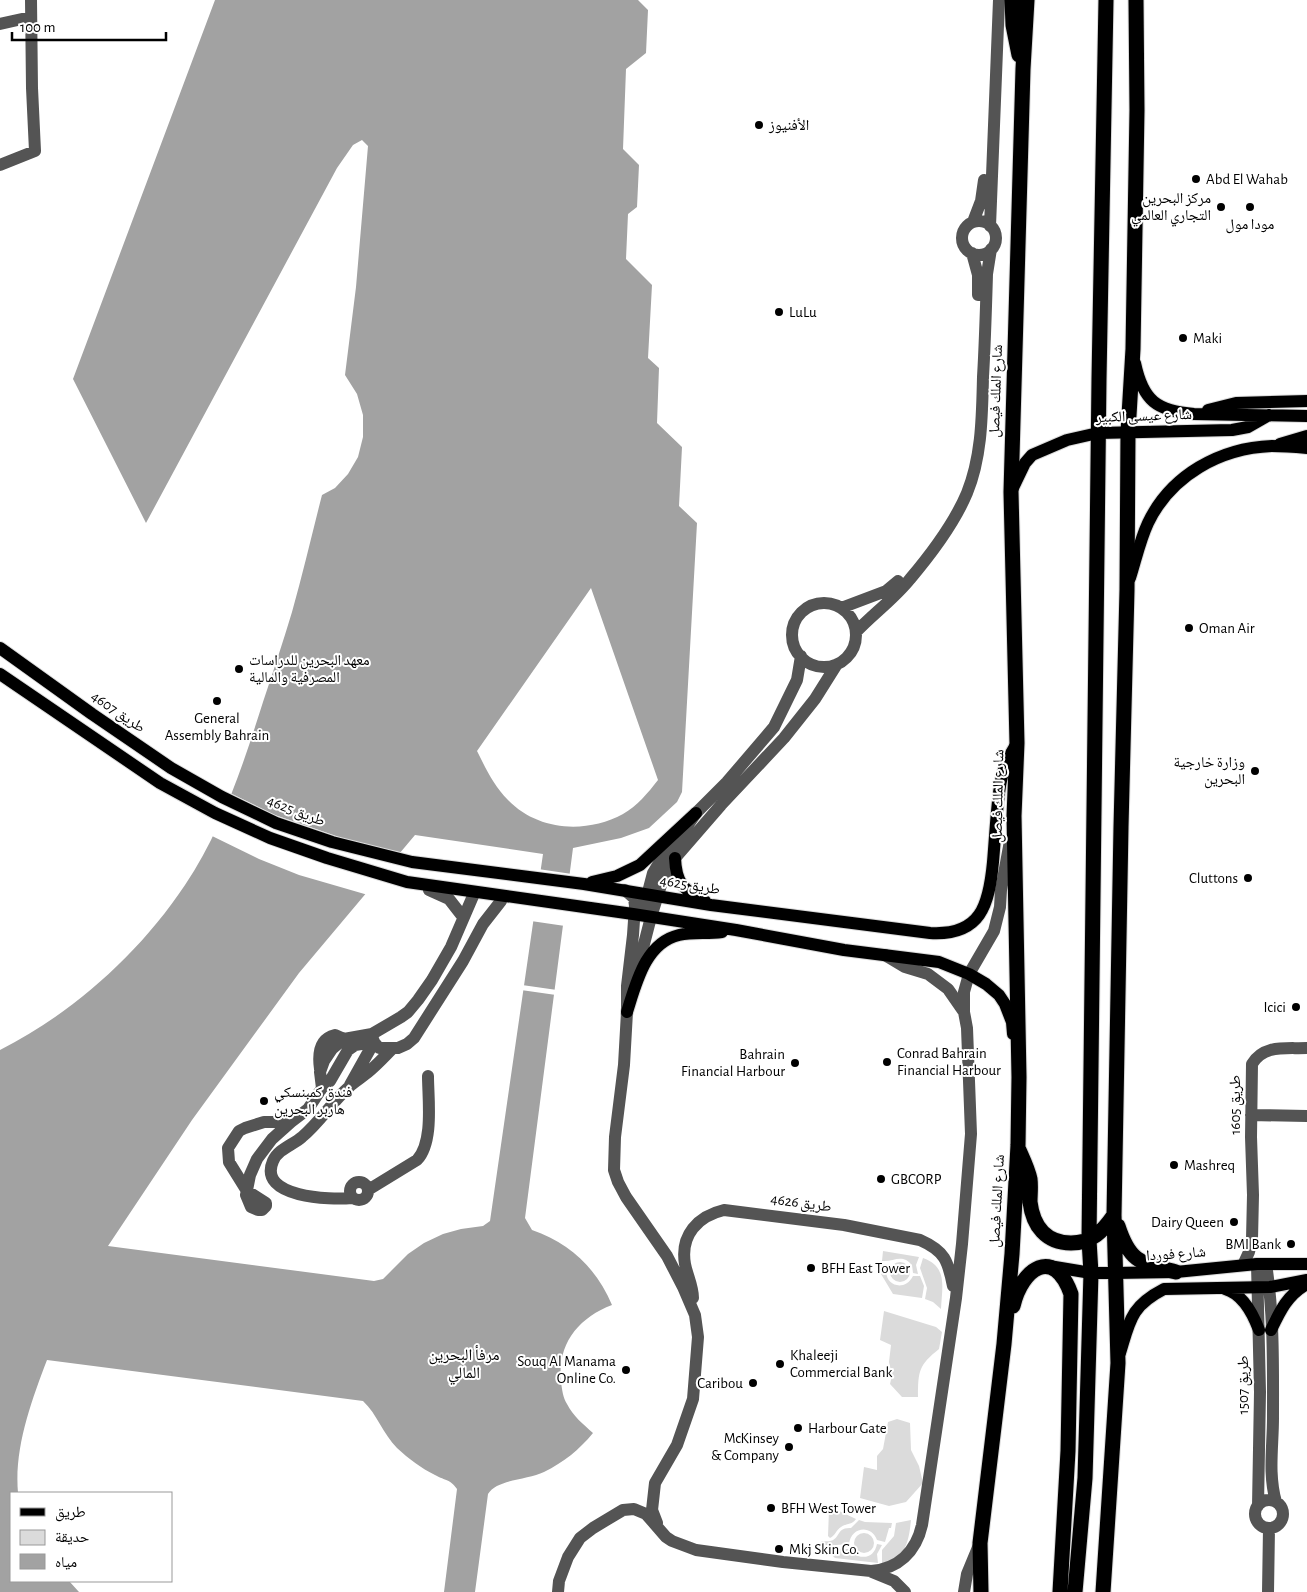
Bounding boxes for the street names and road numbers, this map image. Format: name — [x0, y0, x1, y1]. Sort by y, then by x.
street label: شارع الملك فيصل — [987, 344, 1007, 438]
street label: شارع عيسى الكبير — [1095, 407, 1193, 427]
street label: طريق 4607 — [87, 689, 148, 737]
street label: شارع الملك فيصل — [990, 749, 1008, 843]
street label: طريق 4625 — [264, 793, 327, 831]
street label: طريق 4625 — [659, 873, 721, 899]
street label: طريق 1605 — [1228, 1075, 1245, 1135]
street label: شارع الملك فيصل — [987, 1154, 1009, 1248]
street label: طريق 4626 — [769, 1191, 833, 1217]
street label: شارع فوردا — [1146, 1244, 1207, 1266]
street label: طريق 1507 — [1236, 1355, 1253, 1414]

